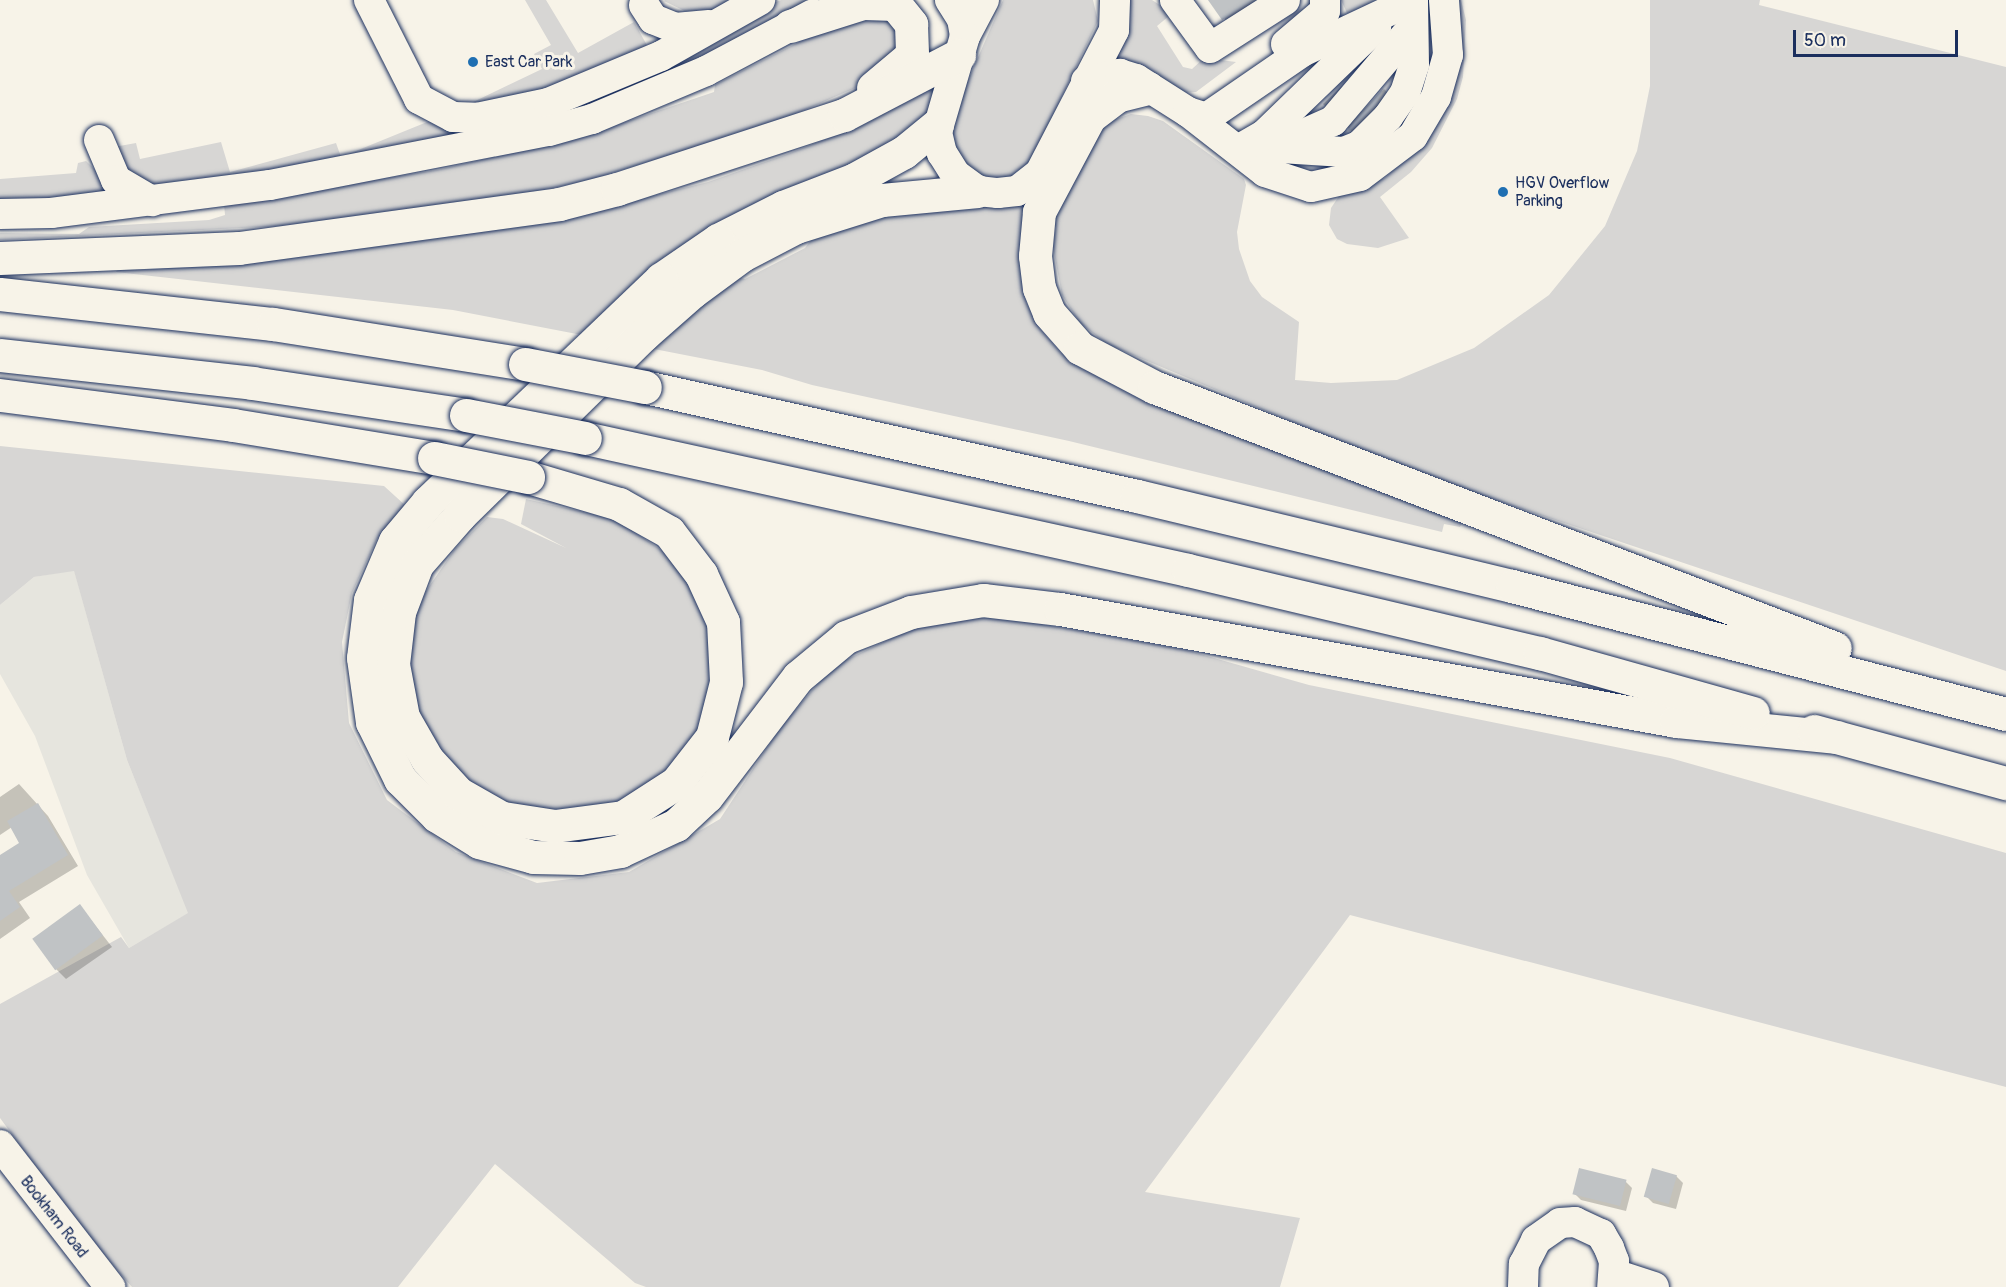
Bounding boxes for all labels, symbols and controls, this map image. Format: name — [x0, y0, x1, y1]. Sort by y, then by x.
scale bar — [1796, 18, 1961, 56]
text: 50 m — [1804, 29, 1846, 52]
place label: East Car Park — [485, 52, 572, 72]
marker: East Car Park — [466, 55, 480, 69]
place label: HGV Overflow Parking — [1515, 173, 1609, 211]
marker: HGV Overflow Parking — [1496, 185, 1510, 199]
street label: Bookham Road — [16, 1172, 92, 1262]

